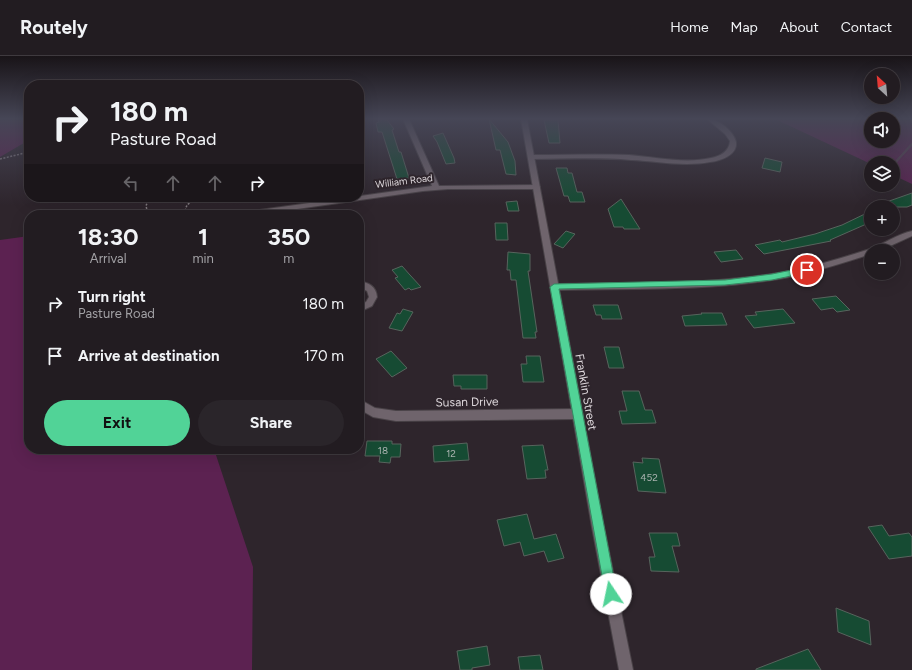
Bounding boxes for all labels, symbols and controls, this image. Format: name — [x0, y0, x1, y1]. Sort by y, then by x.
text: Routely — [20, 16, 88, 39]
text: Home — [670, 19, 709, 36]
text: Map — [731, 19, 758, 36]
text: About — [780, 19, 819, 36]
text: Contact — [841, 19, 892, 36]
north arrow — [864, 68, 900, 104]
map controls — [864, 68, 900, 280]
text: 180 m — [110, 94, 188, 128]
icon: right — [44, 96, 96, 148]
button: sound — [864, 112, 900, 148]
text: Pasture Road — [110, 128, 216, 150]
button: layers — [864, 156, 900, 192]
street label: William Road — [375, 171, 434, 191]
icon: left — [120, 172, 142, 194]
icon: ahead — [162, 172, 184, 194]
icon: ahead — [204, 172, 226, 194]
icon: right — [246, 172, 268, 194]
button: + — [864, 200, 900, 236]
text: 18:30 — [78, 222, 139, 251]
text: 1 — [198, 222, 208, 251]
text: 350 — [267, 222, 310, 251]
button: − — [864, 244, 900, 280]
text: Arrival — [90, 251, 127, 266]
text: min — [192, 251, 214, 266]
text: m — [283, 251, 294, 266]
pin — [790, 253, 824, 287]
icon: arrive — [796, 259, 818, 281]
text: Turn right — [78, 288, 146, 306]
icon: right — [44, 293, 66, 315]
text: 180 m — [303, 295, 344, 313]
text: Pasture Road — [78, 306, 155, 321]
icon: arrive — [44, 345, 66, 367]
text: Arrive at destination — [78, 347, 219, 365]
text: 170 m — [304, 347, 344, 365]
street label: Franklin Street — [572, 352, 600, 432]
street label: Susan Drive — [435, 394, 499, 410]
button: Exit — [44, 400, 190, 446]
button: Share — [198, 400, 344, 446]
house number: 18 — [378, 444, 388, 457]
house number: 12 — [446, 447, 456, 460]
house number: 452 — [640, 471, 658, 484]
position arrow — [590, 573, 632, 615]

